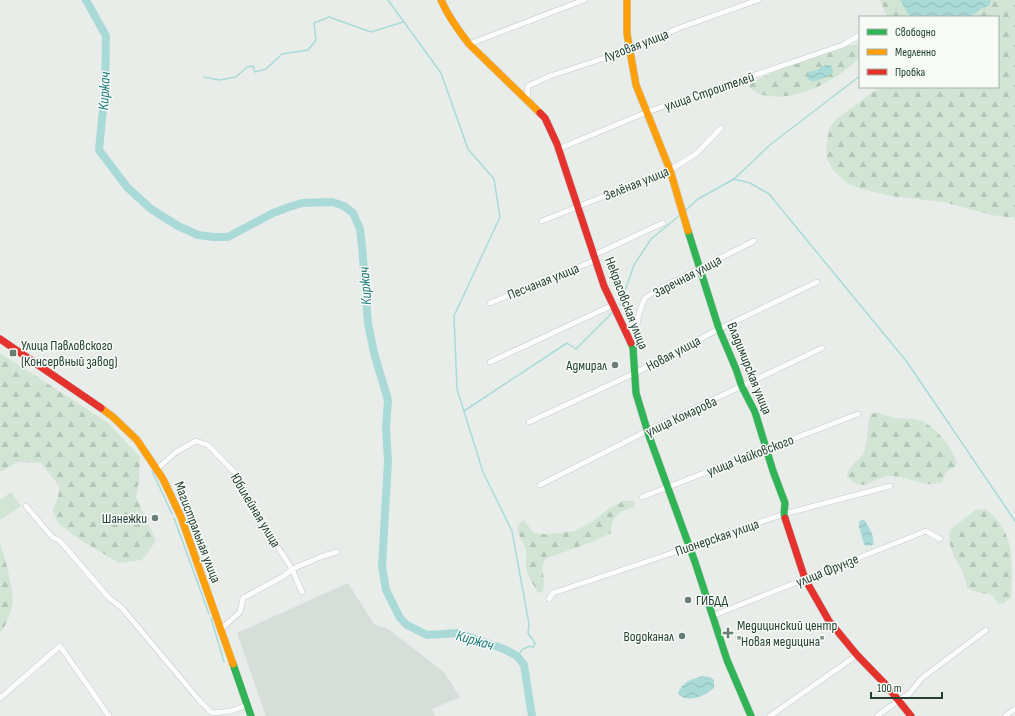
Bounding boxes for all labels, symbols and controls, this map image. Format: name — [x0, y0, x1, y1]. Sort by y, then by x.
legend — [859, 16, 999, 88]
street label: Луговая улица — [600, 25, 671, 66]
text: Свободно — [895, 25, 936, 40]
text: Медленно — [895, 45, 936, 60]
text: Пробка — [895, 65, 926, 80]
street label: улица Строителей — [662, 68, 756, 115]
water label: Киржач — [94, 71, 115, 111]
street label: Зелёная улица — [601, 163, 671, 204]
street label: Заречная улица — [650, 251, 724, 302]
street label: Некрасовская улица — [601, 255, 652, 352]
street label: Песчаная улица — [505, 259, 581, 304]
water label: Киржач — [355, 266, 376, 306]
street label: Владимирская улица — [723, 320, 776, 417]
street label: Новая улица — [643, 332, 703, 375]
place label: Улица Павловского (Консервный завод) — [21, 337, 117, 370]
marker: Улица Павловского (Консервный завод) — [8, 348, 18, 358]
place label: Адмирал — [565, 357, 607, 374]
marker: Адмирал — [610, 360, 620, 370]
street label: улица Комарова — [643, 393, 720, 440]
street label: улица Чайковского — [704, 431, 796, 480]
street label: Юбилейная улица — [227, 470, 284, 551]
street label: Магистральная улица — [170, 479, 225, 585]
place label: Шанежки — [102, 510, 147, 527]
marker: Шанежки — [150, 513, 160, 523]
street label: Пионерская улица — [673, 515, 761, 560]
street label: улица Фрунзе — [793, 550, 861, 591]
place label: ГИБДД — [696, 592, 728, 609]
marker: ГИБДД — [683, 595, 693, 605]
place label: Медицинский центр "Новая медицина" — [737, 617, 837, 650]
water label: Киржач — [454, 626, 496, 655]
marker: Медицинский центр "Новая медицина" — [722, 627, 734, 639]
place label: Водоканал — [624, 628, 674, 645]
marker: Водоканал — [677, 631, 687, 641]
scale bar — [871, 674, 942, 700]
text: 100 m — [877, 681, 902, 696]

